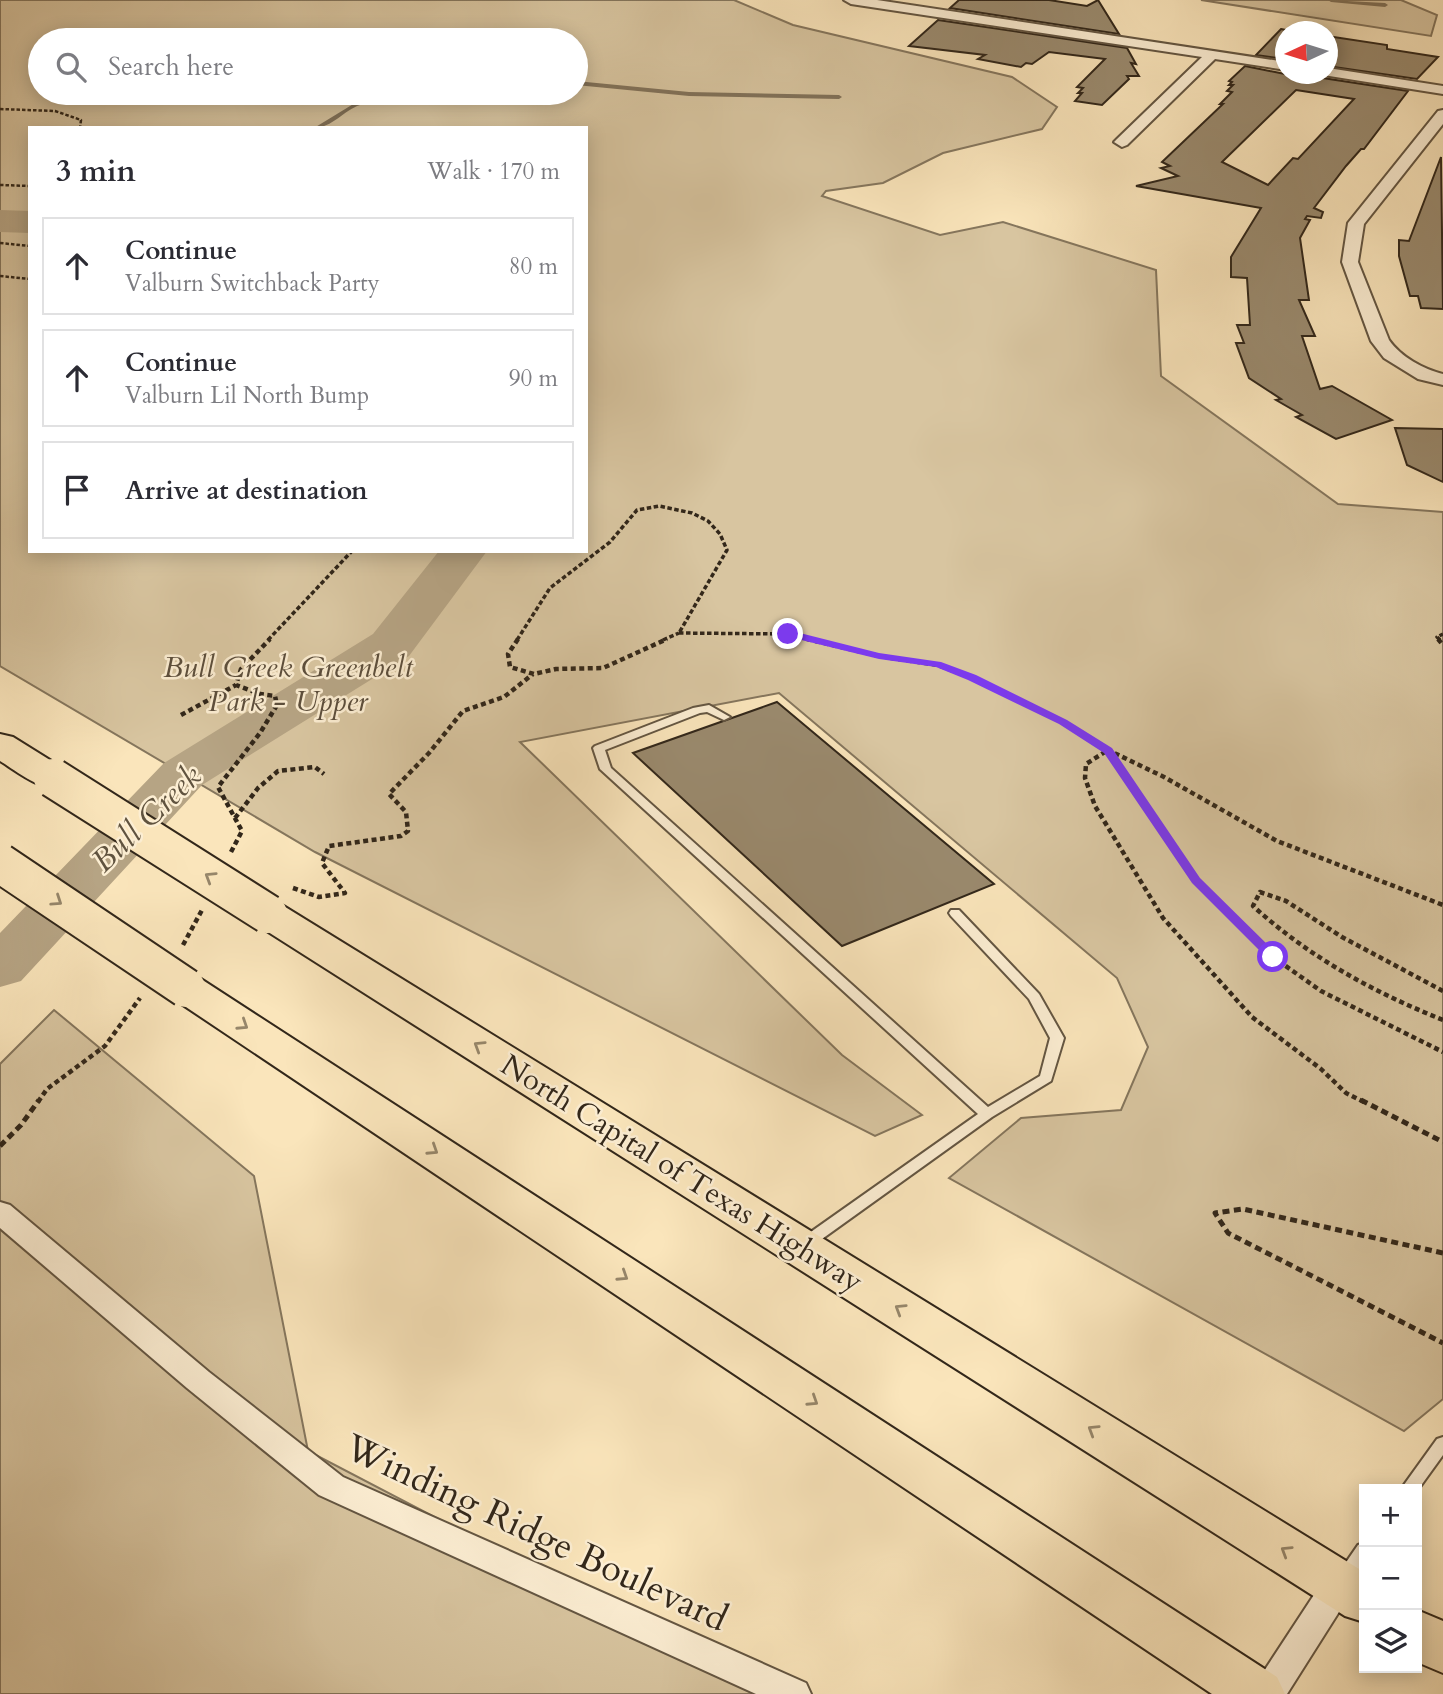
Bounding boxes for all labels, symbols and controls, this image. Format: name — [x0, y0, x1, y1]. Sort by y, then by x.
north arrow — [1275, 21, 1338, 84]
search box — [28, 28, 588, 105]
icon: search — [52, 48, 90, 86]
text: Search here — [108, 49, 234, 84]
text: 3 min — [56, 151, 136, 192]
text: Walk · 170 m — [427, 156, 560, 187]
text: Continue — [125, 233, 237, 268]
icon: ahead — [58, 247, 96, 285]
text: 80 m — [509, 251, 558, 282]
text: Valburn Switchback Party — [125, 268, 380, 299]
text: Continue — [125, 345, 237, 380]
icon: ahead — [58, 359, 96, 397]
text: 90 m — [509, 363, 558, 394]
text: Valburn Lil North Bump — [125, 380, 369, 411]
icon: arrive — [58, 471, 96, 509]
text: Arrive at destination — [125, 473, 368, 508]
route end — [772, 618, 803, 649]
park label: Bull Creek Greenbelt Park - Upper — [163, 647, 414, 722]
water label: Bull Creek — [82, 755, 212, 882]
one-way arrow — [205, 873, 218, 886]
one-way arrow — [49, 893, 62, 906]
route start — [1257, 941, 1288, 972]
one-way arrow — [235, 1017, 248, 1030]
one-way arrow — [474, 1041, 487, 1054]
street label: North Capital of Texas Highway — [493, 1045, 871, 1302]
one-way arrow — [425, 1142, 438, 1155]
one-way arrow — [615, 1267, 628, 1280]
one-way arrow — [895, 1305, 908, 1318]
one-way arrow — [805, 1393, 818, 1406]
street label: Winding Ridge Boulevard — [336, 1422, 736, 1644]
one-way arrow — [1088, 1426, 1101, 1439]
map controls — [1359, 1484, 1422, 1673]
button: + — [1359, 1484, 1422, 1547]
one-way arrow — [1280, 1546, 1293, 1559]
button: − — [1359, 1547, 1422, 1610]
button: layers — [1359, 1610, 1422, 1673]

